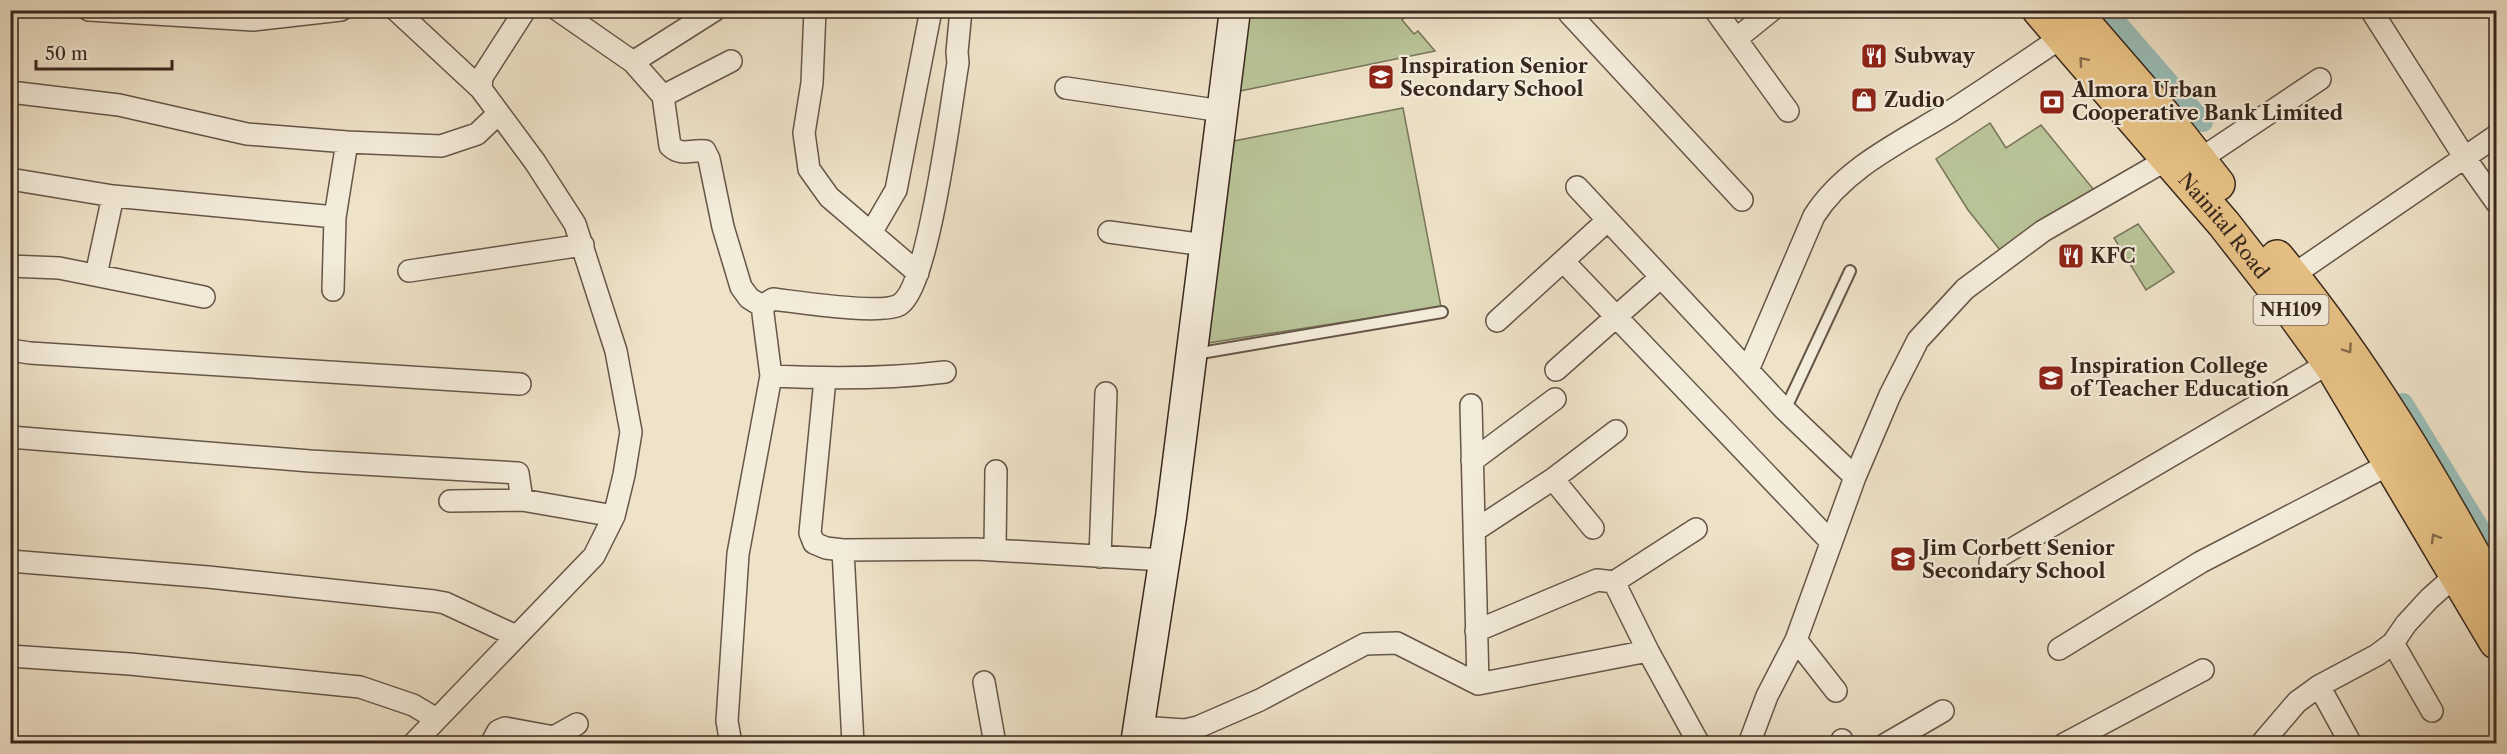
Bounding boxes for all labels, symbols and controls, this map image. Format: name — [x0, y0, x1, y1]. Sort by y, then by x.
scale bar — [36, 33, 172, 71]
restaurant icon: Subway — [1859, 41, 1889, 71]
text: 50 m — [45, 43, 88, 65]
place label: Subway — [1894, 44, 1976, 68]
place label: Inspiration Senior Secondary School — [1400, 54, 1588, 101]
one-way arrow — [2079, 57, 2090, 68]
school or university icon: Inspiration Senior Secondary School — [1366, 62, 1396, 92]
place label: Almora Urban Cooperative Bank Limited — [2071, 78, 2344, 125]
shop icon: Zudio — [1849, 85, 1879, 115]
bank icon: Almora Urban Cooperative Bank Limited — [2037, 87, 2067, 117]
place label: Zudio — [1884, 88, 1945, 112]
street label: Nainital Road — [2173, 168, 2274, 283]
restaurant icon: KFC — [2056, 241, 2086, 271]
place label: KFC — [2090, 244, 2136, 268]
road number: NH109 — [2254, 295, 2328, 325]
one-way arrow — [2341, 342, 2352, 353]
place label: Inspiration College of Teacher Education — [2070, 354, 2289, 401]
school or university icon: Inspiration College of Teacher Education — [2036, 363, 2066, 393]
one-way arrow — [2430, 534, 2442, 544]
place label: Jim Corbett Senior Secondary School — [1918, 536, 2115, 583]
school or university icon: Jim Corbett Senior Secondary School — [1888, 544, 1918, 574]

